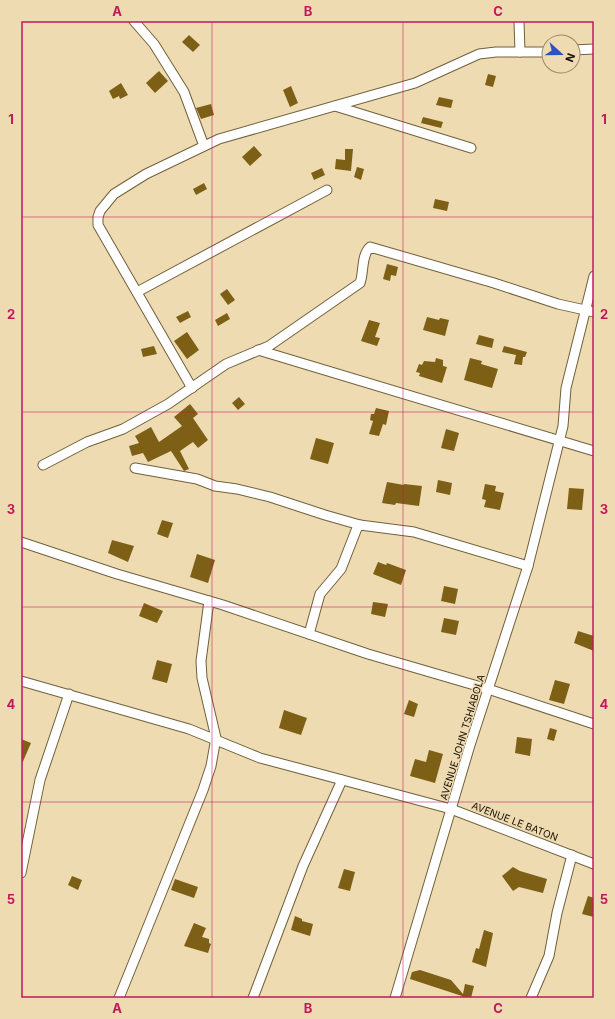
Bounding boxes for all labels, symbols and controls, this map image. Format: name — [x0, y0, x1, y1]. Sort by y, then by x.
text: A — [112, 3, 122, 19]
text: B — [304, 3, 313, 19]
text: C — [493, 3, 503, 19]
north arrow — [541, 34, 581, 74]
text: N — [562, 51, 578, 64]
text: 1 — [8, 111, 14, 127]
text: 1 — [601, 111, 607, 127]
text: 2 — [7, 306, 15, 322]
text: 2 — [600, 306, 608, 322]
text: 3 — [7, 501, 15, 517]
text: 3 — [600, 501, 608, 517]
street label: AVENUE JOHN TSHIABOLA — [437, 673, 487, 801]
text: 4 — [7, 696, 16, 712]
text: 4 — [600, 696, 609, 712]
street label: AVENUE LE BATON — [470, 799, 560, 843]
text: 5 — [7, 891, 15, 907]
text: 5 — [600, 891, 608, 907]
text: A — [112, 1000, 122, 1016]
text: B — [304, 1000, 313, 1016]
text: C — [493, 1000, 503, 1016]

